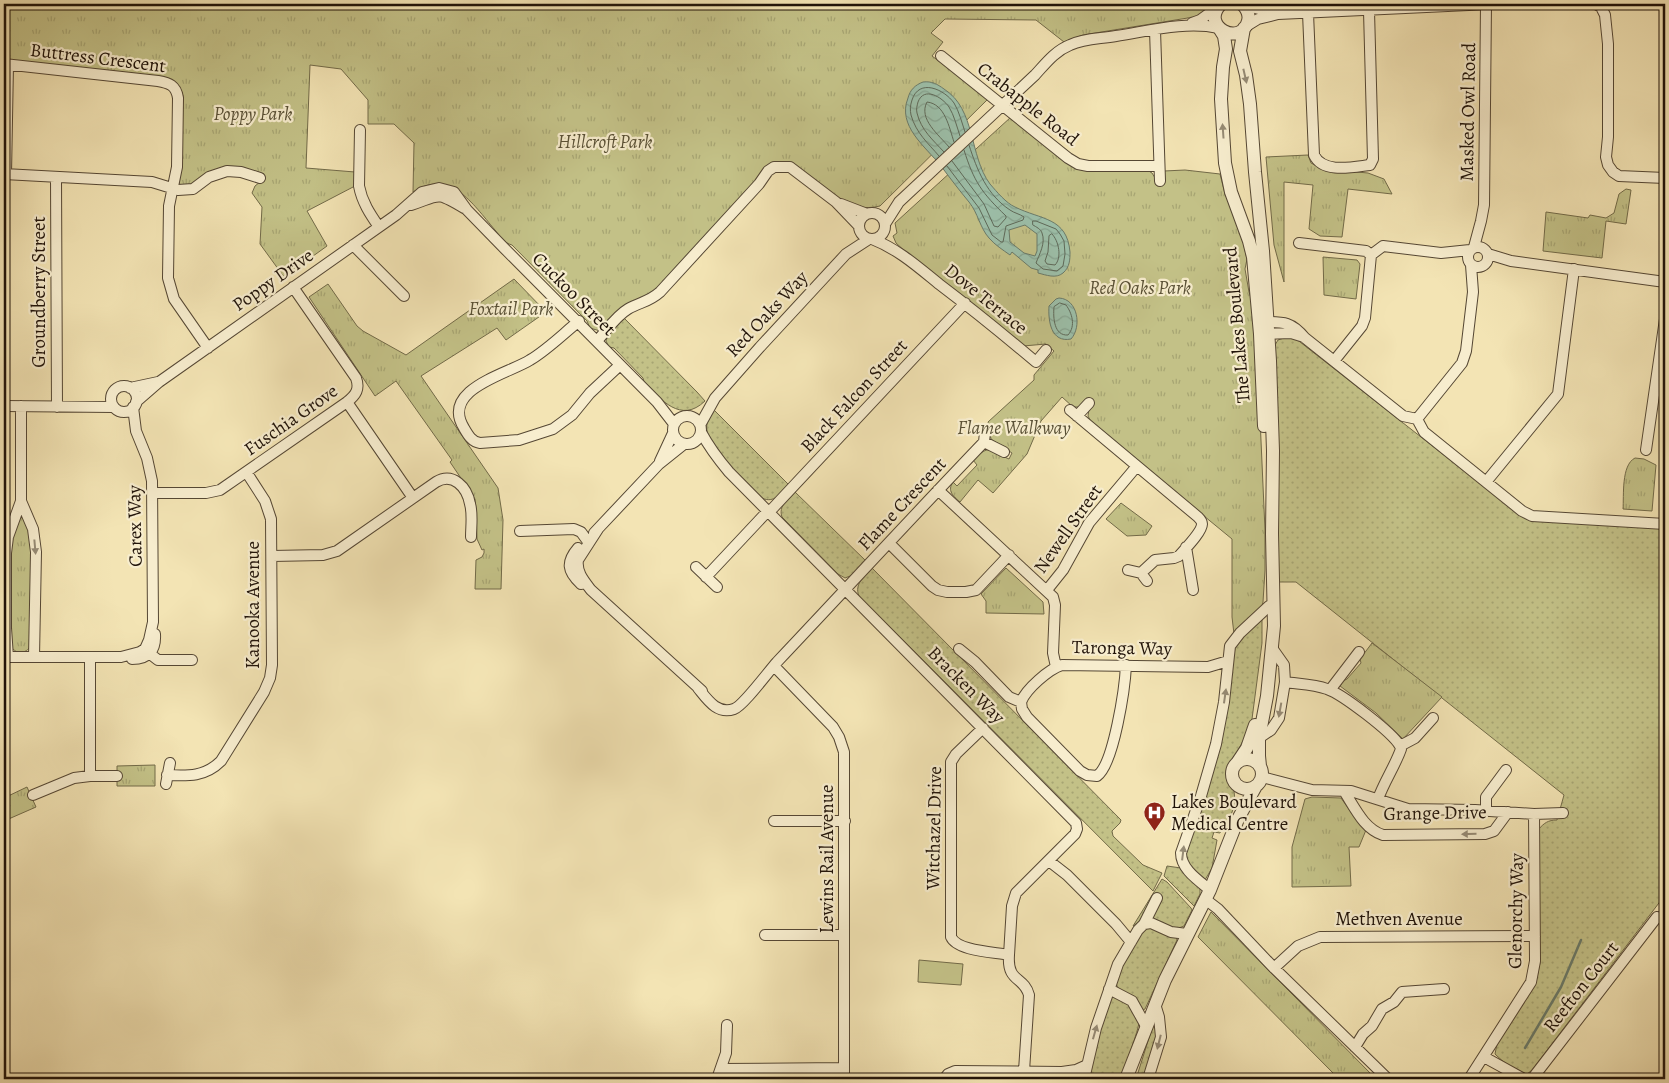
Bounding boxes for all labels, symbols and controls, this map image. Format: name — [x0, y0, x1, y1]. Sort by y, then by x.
street label: Buttress Crescent — [29, 37, 167, 79]
street label: Masked Owl Road — [1454, 42, 1482, 182]
street label: Crabapple Road — [972, 56, 1085, 152]
one-way arrow — [1242, 68, 1250, 84]
park label: Poppy Park — [214, 101, 292, 127]
one-way arrow — [1218, 123, 1226, 139]
park label: Hillcroft Park — [557, 129, 653, 155]
street label: Groundberry Street — [26, 216, 52, 368]
street label: Poppy Drive — [227, 242, 319, 318]
street label: The Lakes Boulevard — [1217, 245, 1257, 404]
street label: Cuckoo Street — [526, 246, 622, 342]
street label: Dove Terrace — [939, 257, 1033, 341]
street label: Red Oaks Way — [720, 265, 814, 363]
park label: Red Oaks Park — [1089, 275, 1191, 301]
park label: Foxtail Park — [469, 296, 554, 322]
street label: Black Falcon Street — [794, 334, 914, 458]
street label: Fuschia Grove — [239, 378, 343, 462]
park label: Flame Walkway — [957, 415, 1071, 441]
street label: Flame Crescent — [852, 452, 952, 556]
street label: Newell Street — [1028, 479, 1108, 579]
street label: Carex Way — [121, 484, 149, 567]
one-way arrow — [31, 539, 39, 555]
street label: Kanooka Avenue — [240, 541, 266, 669]
street label: Taronga Way — [1072, 634, 1173, 662]
street label: Bracken Way — [921, 640, 1011, 730]
one-way arrow — [1221, 688, 1229, 704]
one-way arrow — [1276, 702, 1284, 718]
street label: Witchazel Drive — [920, 766, 948, 891]
street label: Lewins Rail Avenue — [814, 784, 840, 934]
place label: Lakes Boulevard Medical Centre — [1171, 789, 1298, 837]
street label: Grange Drive — [1383, 799, 1487, 827]
hospital icon: Lakes Boulevard Medical Centre — [1143, 801, 1167, 832]
one-way arrow — [1461, 830, 1477, 838]
one-way arrow — [1179, 844, 1187, 860]
street label: Glenorchy Way — [1502, 852, 1530, 969]
street label: Methven Avenue — [1335, 906, 1463, 932]
street label: Reefton Court — [1537, 936, 1625, 1038]
one-way arrow — [1091, 1024, 1099, 1039]
one-way arrow — [1155, 1034, 1163, 1049]

